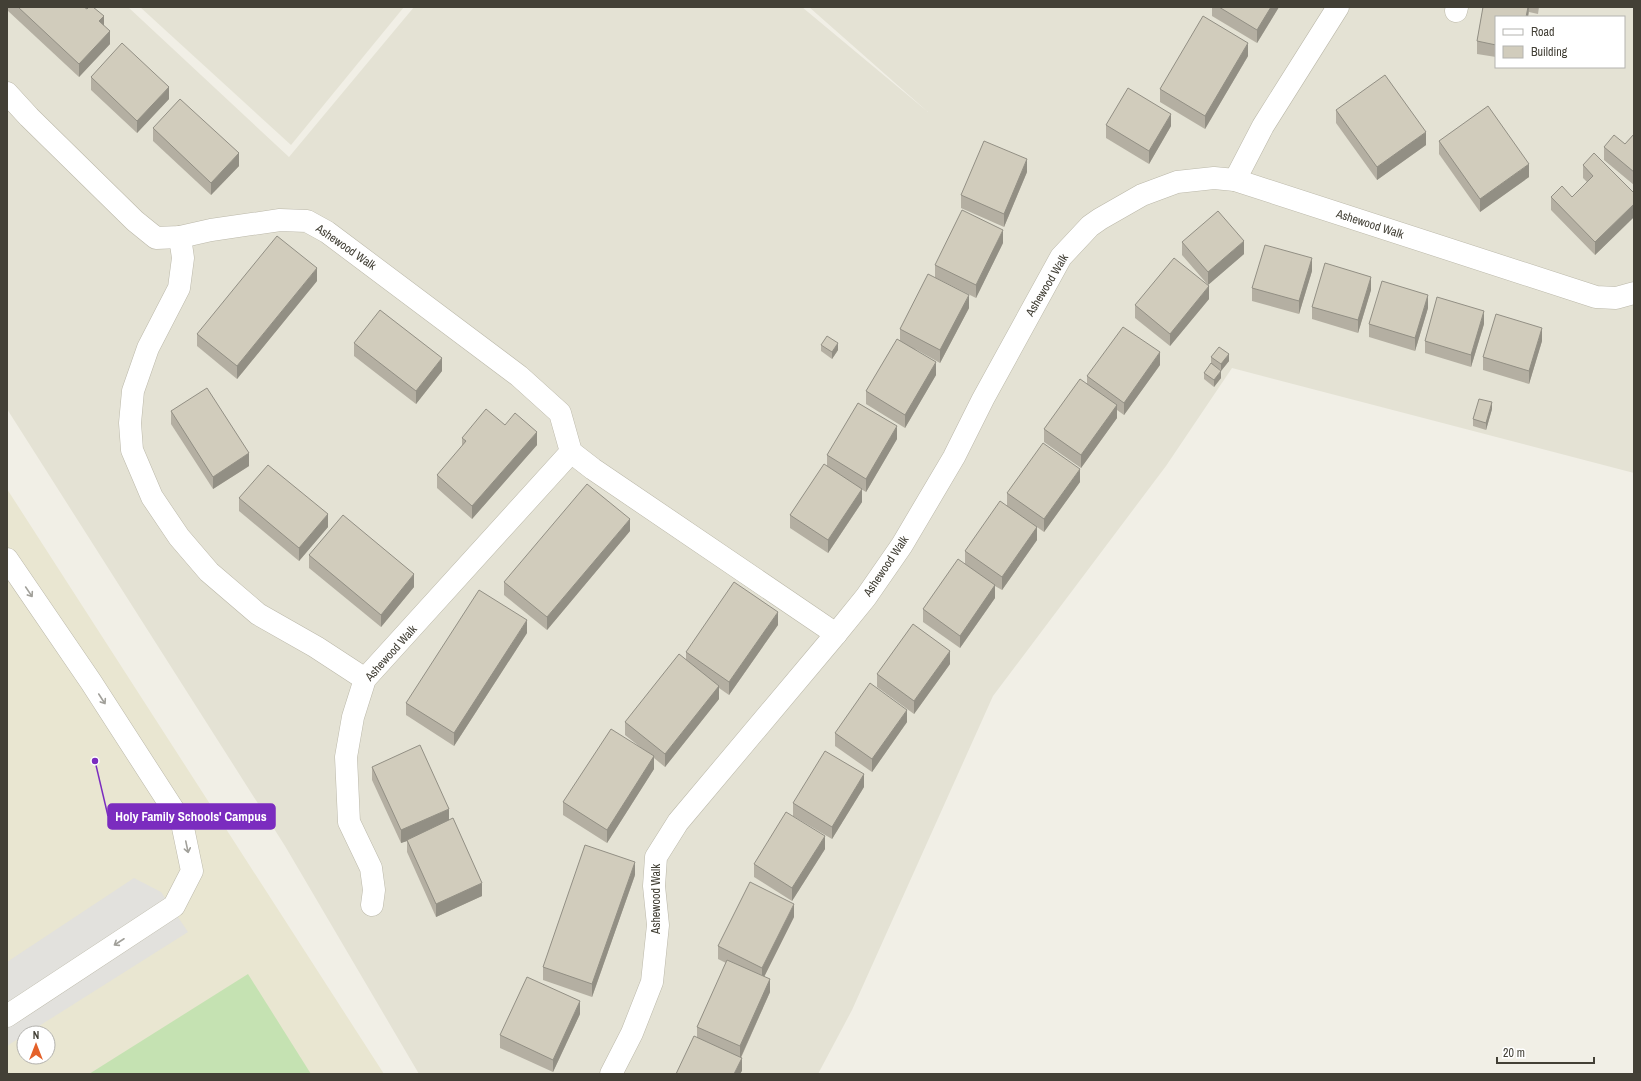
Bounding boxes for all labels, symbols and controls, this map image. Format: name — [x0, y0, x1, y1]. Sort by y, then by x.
legend — [1495, 16, 1625, 68]
text: Road — [1531, 24, 1555, 40]
text: Building — [1531, 44, 1568, 60]
street label: Ashewood Walk — [1333, 205, 1406, 242]
street label: Ashewood Walk — [312, 220, 379, 274]
street label: Ashewood Walk — [1022, 251, 1072, 320]
street label: Ashewood Walk — [859, 532, 912, 600]
one-way arrow — [25, 586, 33, 597]
street label: Ashewood Walk — [361, 622, 420, 685]
one-way arrow — [98, 693, 106, 704]
callout: Holy Family Schools' Campus — [108, 804, 275, 829]
text: Holy Family Schools' Campus — [115, 808, 267, 825]
one-way arrow — [183, 840, 191, 853]
street label: Ashewood Walk — [648, 864, 664, 935]
one-way arrow — [114, 938, 125, 946]
north arrow — [16, 1025, 56, 1065]
text: N — [33, 1028, 39, 1042]
scale bar — [1497, 1039, 1594, 1065]
text: 20 m — [1503, 1045, 1525, 1061]

